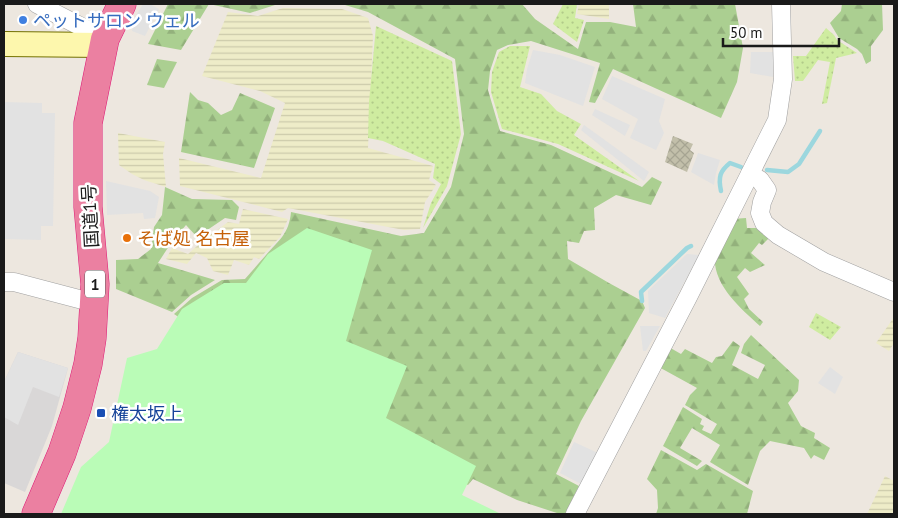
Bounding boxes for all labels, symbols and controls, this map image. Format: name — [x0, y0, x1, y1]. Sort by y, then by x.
place label: ペットサロン ウェル — [33, 9, 200, 32]
marker: ペットサロン ウェル — [17, 14, 29, 26]
scale bar — [723, 15, 839, 47]
text: 50 m — [730, 23, 763, 42]
street label: 国道1号 — [77, 184, 103, 248]
place label: そば処 名古屋 — [137, 227, 250, 250]
marker: そば処 名古屋 — [121, 232, 133, 244]
road number: 1 — [85, 270, 105, 298]
place label: 権太坂上 — [111, 402, 183, 425]
marker: 権太坂上 — [95, 407, 107, 419]

